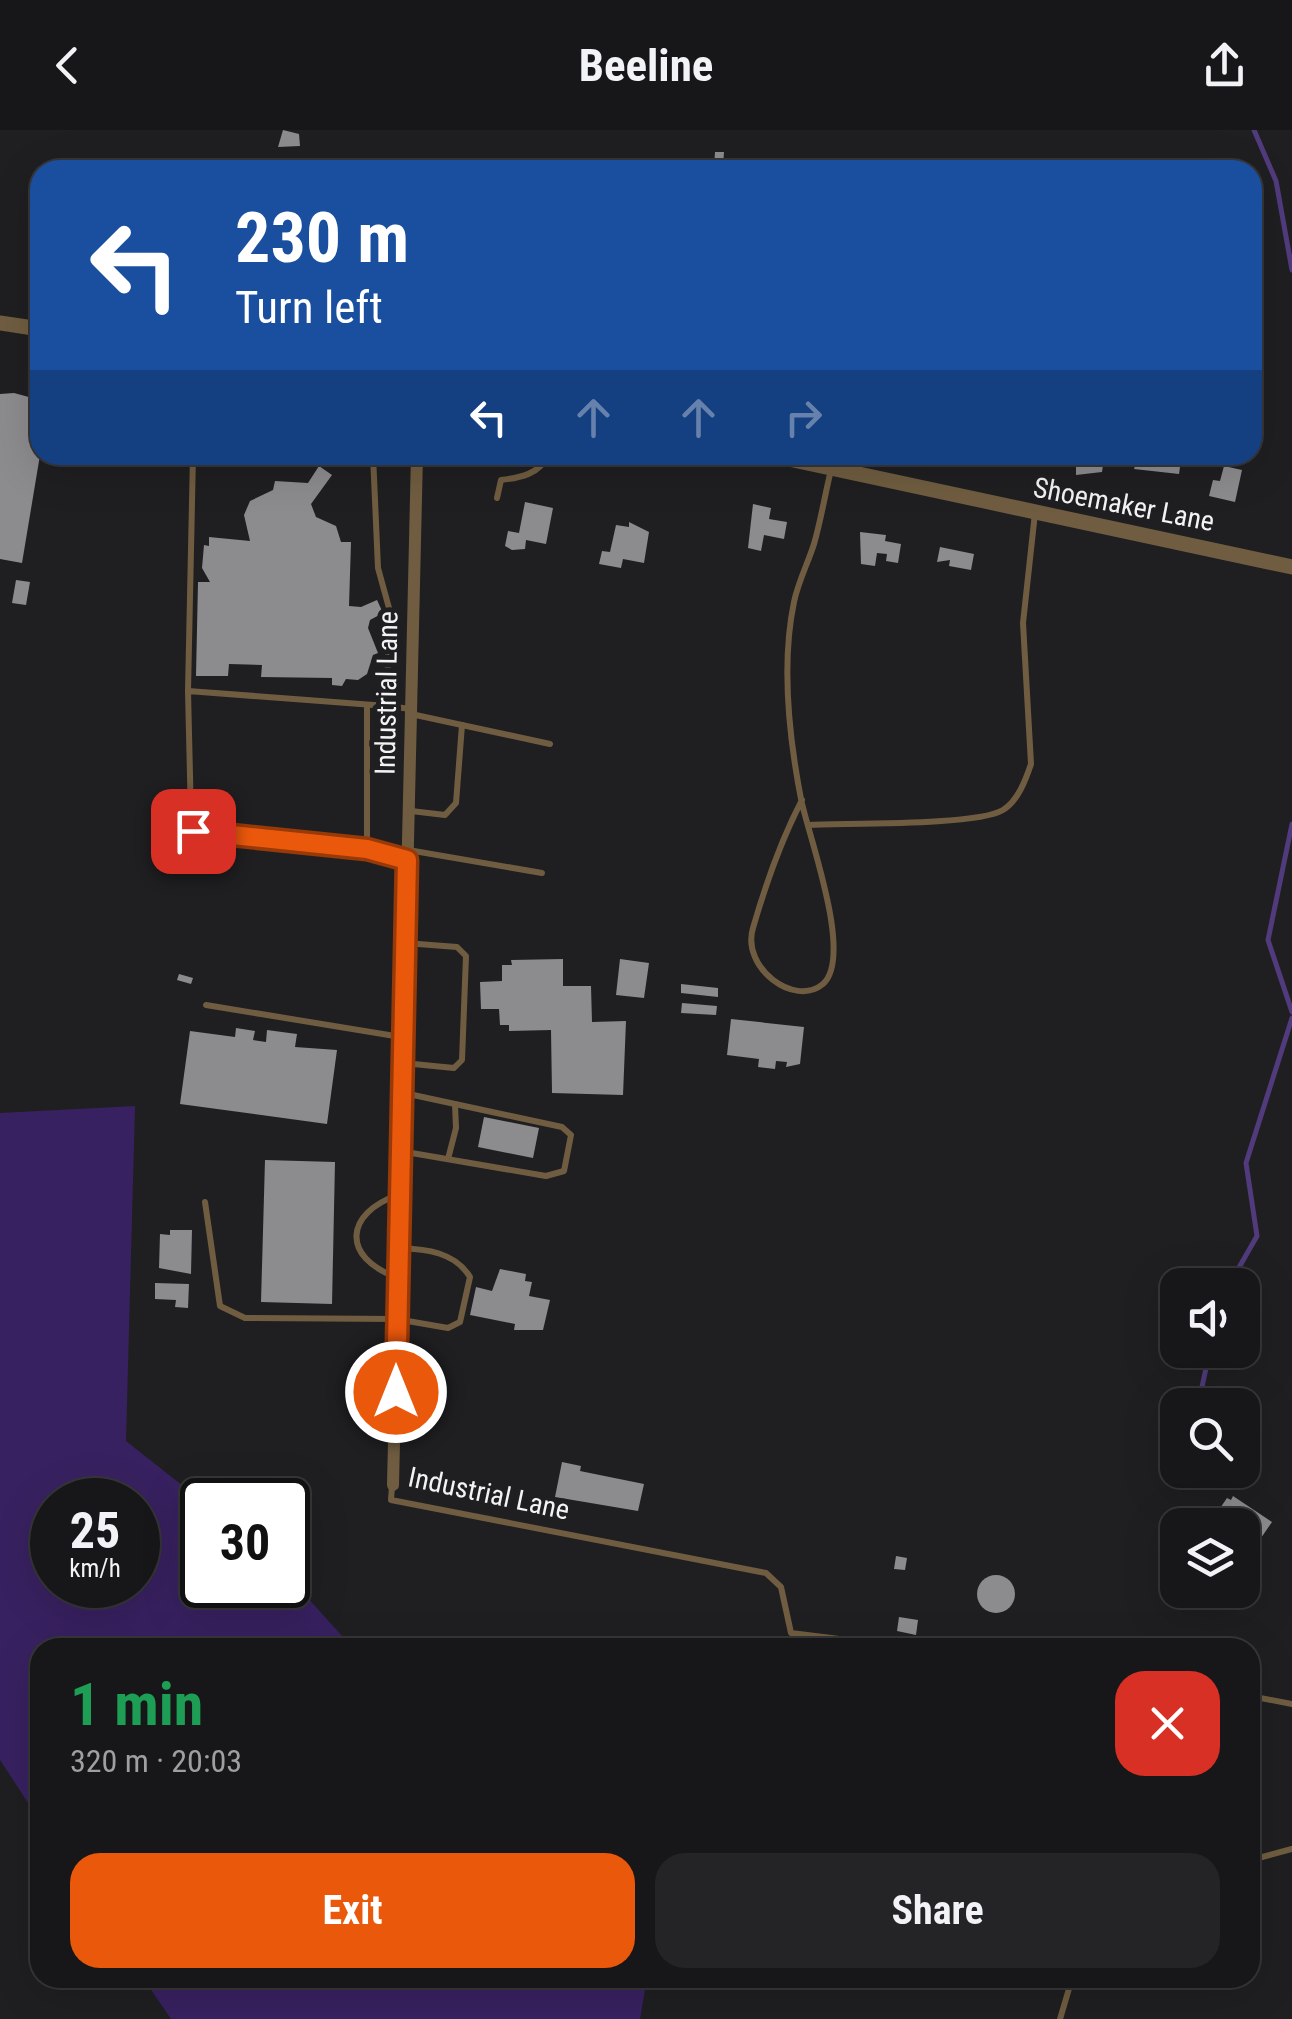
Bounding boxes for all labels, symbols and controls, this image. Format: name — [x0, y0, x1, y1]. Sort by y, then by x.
icon: back — [40, 38, 95, 93]
icon: share — [1197, 38, 1252, 93]
text: Beeline — [579, 39, 713, 92]
text: 230 m — [235, 197, 409, 279]
icon: left — [70, 200, 200, 330]
text: Turn left — [235, 281, 383, 334]
icon: left — [461, 390, 516, 445]
icon: ahead — [566, 390, 621, 445]
icon: ahead — [671, 390, 726, 445]
icon: right — [776, 390, 831, 445]
street label: Shoemaker Lane — [1031, 471, 1217, 538]
street label: Industrial Lane — [369, 611, 404, 775]
pin — [151, 789, 236, 874]
icon: arrive — [166, 804, 221, 859]
map controls — [1160, 1268, 1260, 1608]
button: sound — [1160, 1268, 1260, 1368]
position arrow — [344, 1340, 448, 1444]
button: search — [1160, 1388, 1260, 1488]
street label: Industrial Lane — [405, 1460, 572, 1527]
speed limit sign: 30 — [180, 1478, 310, 1608]
text: 25 — [70, 1502, 120, 1560]
button: layers — [1160, 1508, 1260, 1608]
text: km/h — [69, 1554, 121, 1583]
text: 1 min — [70, 1669, 203, 1740]
button: close — [1115, 1671, 1220, 1776]
text: 320 m · 20:03 — [70, 1742, 242, 1780]
button: Exit — [70, 1853, 635, 1968]
button: Share — [655, 1853, 1220, 1968]

